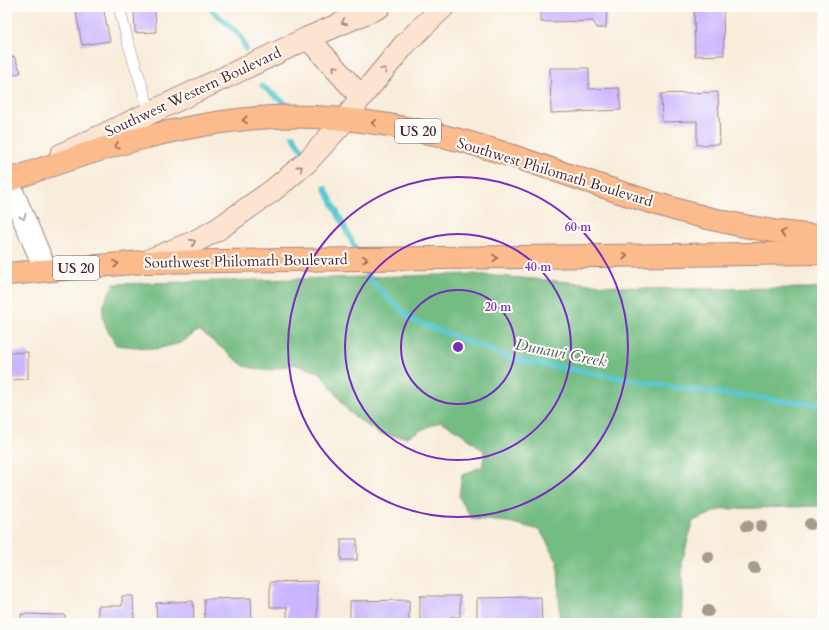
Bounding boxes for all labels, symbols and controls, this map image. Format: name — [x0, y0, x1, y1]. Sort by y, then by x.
one-way arrow — [340, 18, 347, 26]
street label: Southwest Western Boulevard — [102, 42, 284, 142]
one-way arrow — [332, 65, 340, 73]
one-way arrow — [379, 67, 386, 74]
one-way arrow — [242, 115, 248, 124]
one-way arrow — [371, 119, 377, 128]
road number: US 20 — [395, 119, 441, 143]
street label: Southwest Philomath Boulevard — [455, 133, 655, 211]
one-way arrow — [114, 141, 121, 149]
one-way arrow — [295, 166, 302, 173]
one-way arrow — [19, 213, 27, 220]
text: 60 m — [565, 219, 592, 235]
one-way arrow — [780, 229, 786, 238]
one-way arrow — [189, 239, 197, 247]
street label: Southwest Philomath Boulevard — [144, 249, 348, 273]
one-way arrow — [622, 252, 628, 260]
one-way arrow — [492, 253, 498, 262]
one-way arrow — [362, 255, 368, 263]
road number: US 20 — [53, 256, 99, 280]
text: 40 m — [525, 259, 552, 275]
one-way arrow — [113, 260, 119, 269]
text: 20 m — [485, 299, 512, 315]
water label: Dunawi Creek — [513, 333, 609, 373]
centre of rings — [451, 340, 465, 354]

